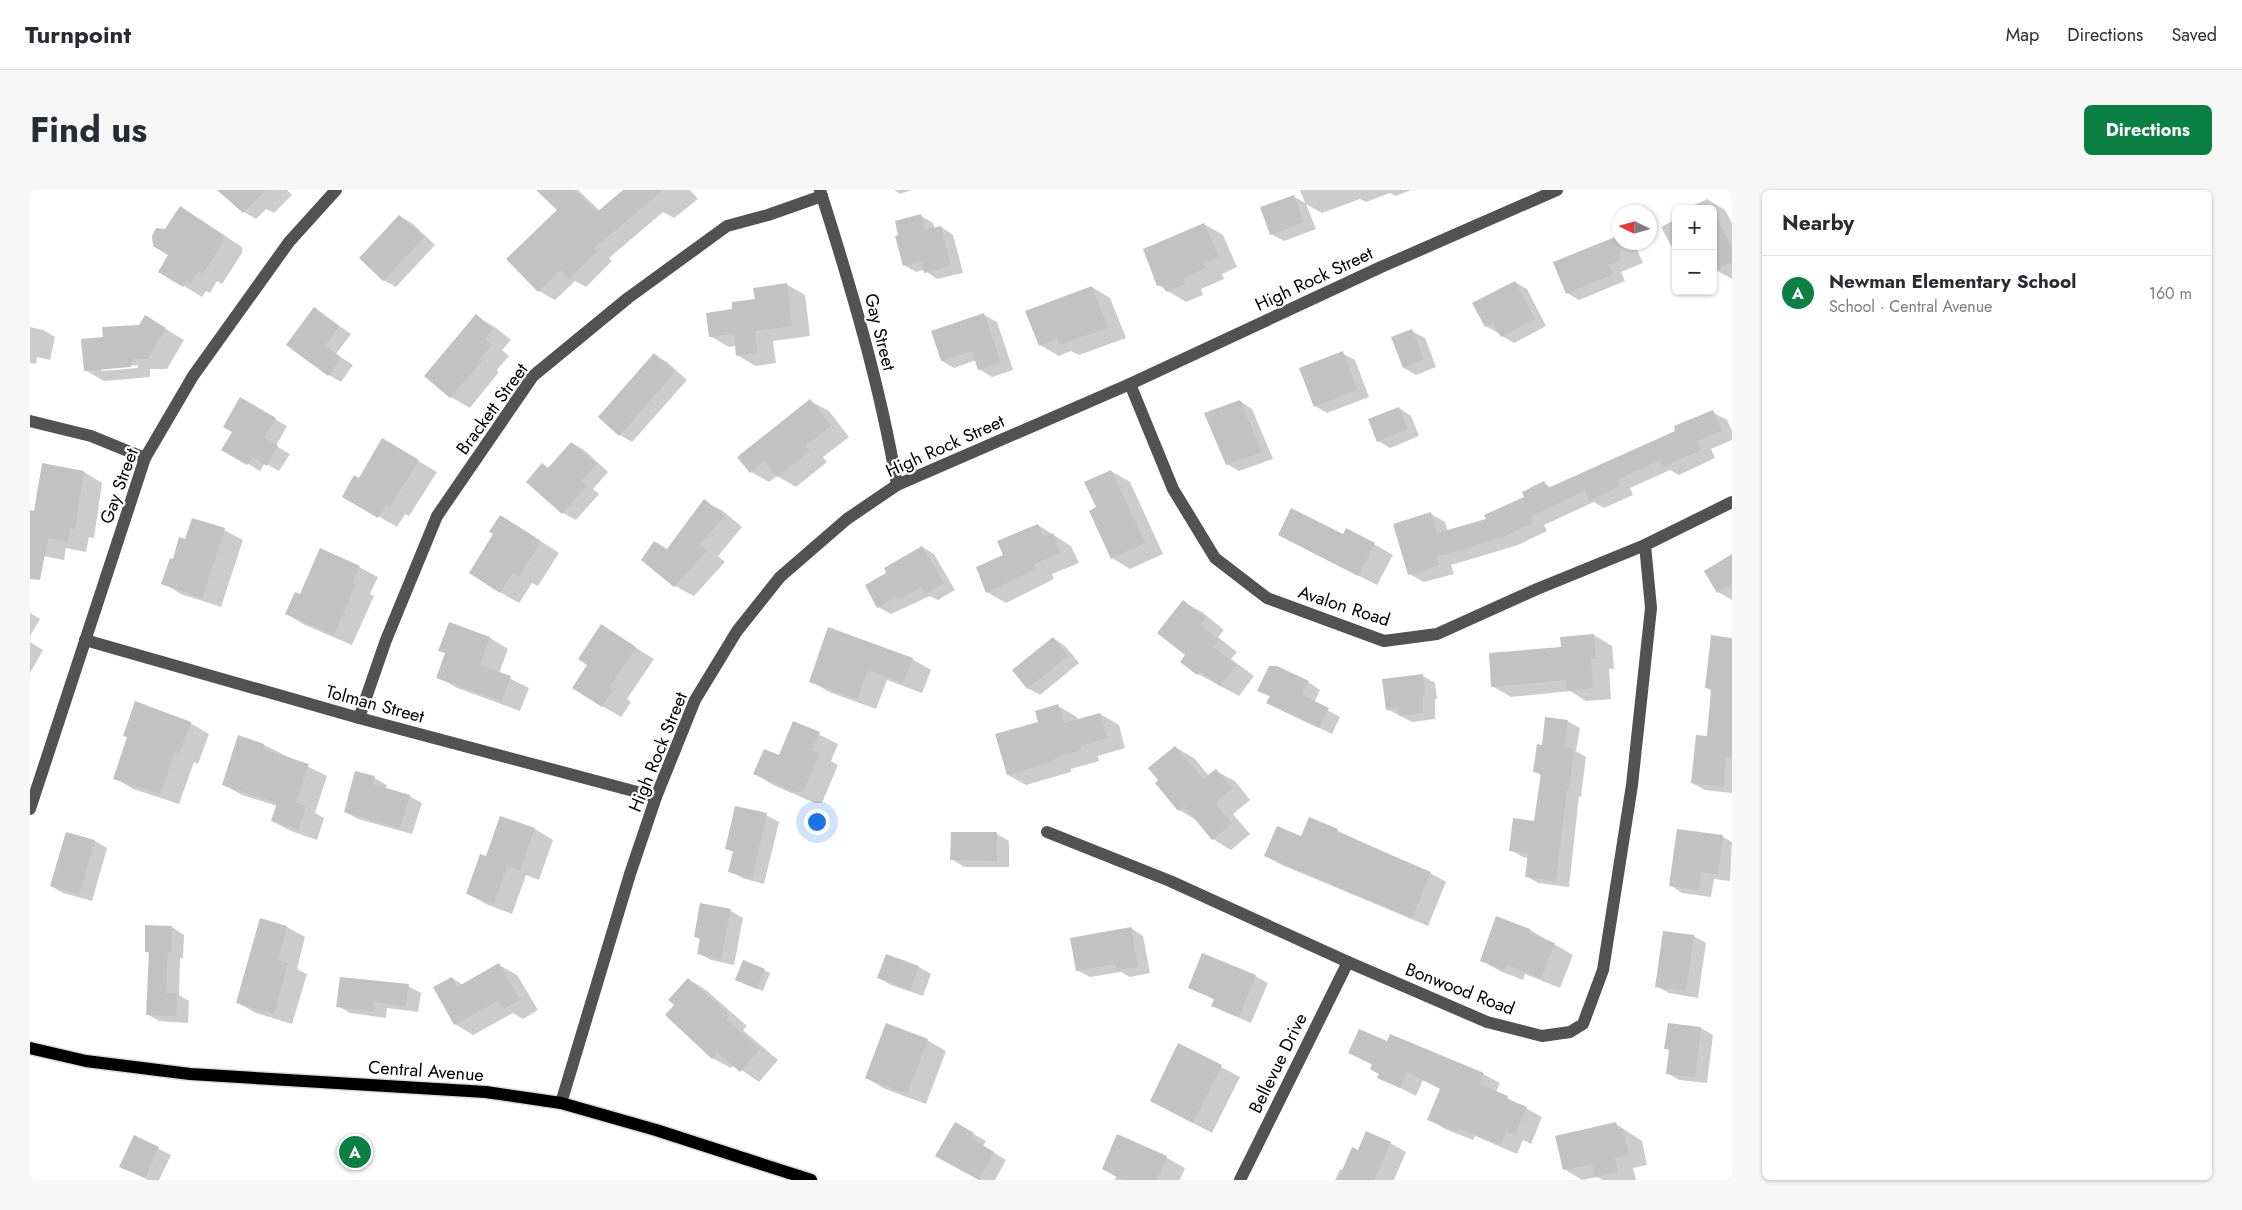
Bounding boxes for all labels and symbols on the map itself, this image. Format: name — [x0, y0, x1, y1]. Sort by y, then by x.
north arrow — [1612, 205, 1657, 250]
street label: High Rock Street — [1251, 240, 1378, 318]
street label: Gay Street — [858, 291, 902, 374]
street label: Brackett Street — [450, 357, 534, 460]
street label: High Rock Street — [881, 408, 1009, 484]
street label: Gay Street — [93, 444, 145, 527]
street label: Avalon Road — [1295, 579, 1393, 633]
street label: Tolman Street — [323, 678, 428, 730]
street label: High Rock Street — [622, 687, 694, 816]
your location — [804, 809, 830, 835]
street label: Bonwood Road — [1401, 956, 1519, 1022]
street label: Bellevue Drive — [1242, 1008, 1314, 1118]
street label: Central Avenue — [367, 1054, 485, 1088]
pin: A — [339, 1133, 371, 1171]

